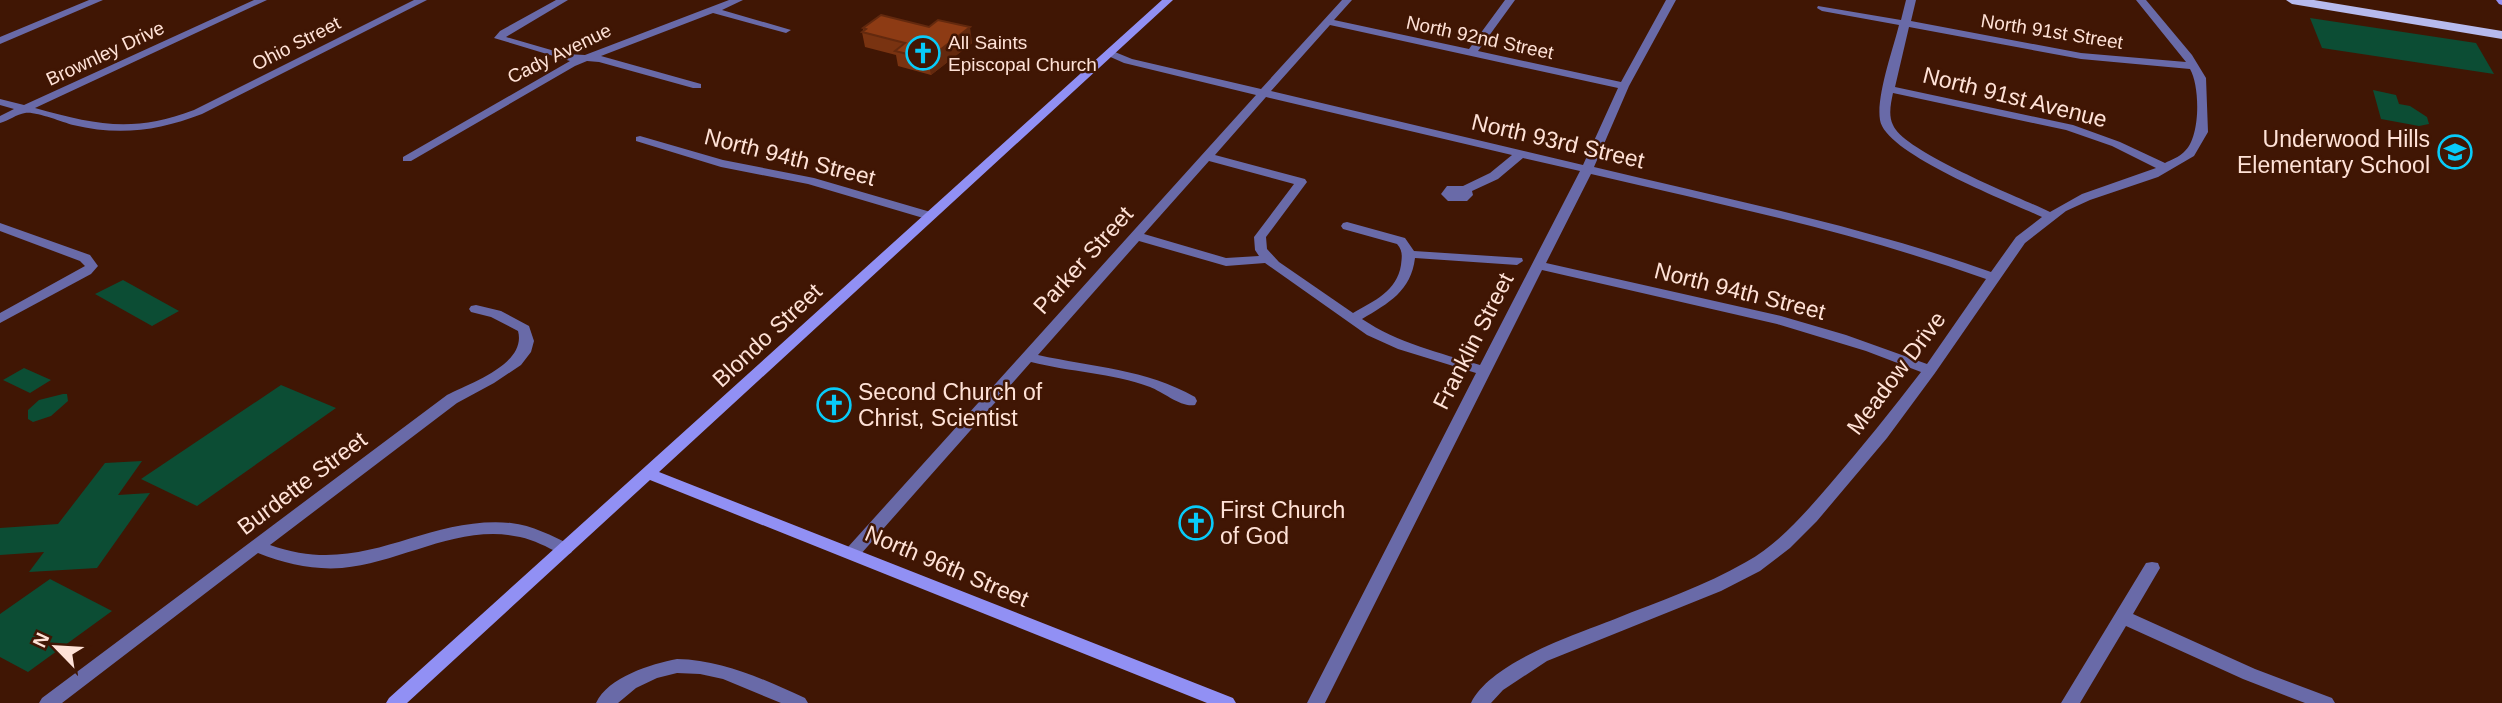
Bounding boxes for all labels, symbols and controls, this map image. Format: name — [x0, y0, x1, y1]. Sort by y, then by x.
street label: North 91st Street — [1979, 10, 2125, 53]
street label: Ohio Street — [249, 12, 344, 75]
street label: North 92nd Street — [1404, 12, 1556, 63]
street label: Brownley Drive — [43, 17, 168, 90]
street label: Cady Avenue — [504, 19, 614, 88]
place label: All Saints Episcopal Church — [948, 32, 1097, 75]
church icon: All Saints Episcopal Church — [904, 34, 942, 72]
street label: North 91st Avenue — [1920, 62, 2110, 132]
street label: North 93rd Street — [1469, 108, 1647, 174]
street label: North 94th Street — [702, 123, 879, 191]
place label: Underwood Hills Elementary School — [2237, 126, 2430, 178]
school or university icon: Underwood Hills Elementary School — [2436, 133, 2474, 171]
street label: Parker Street — [1028, 201, 1138, 319]
street label: North 94th Street — [1652, 257, 1829, 325]
street label: Franklin Street — [1427, 268, 1519, 414]
street label: Blondo Street — [707, 278, 827, 392]
street label: Meadow Drive — [1841, 306, 1951, 440]
place label: Second Church of Christ, Scientist — [858, 379, 1043, 431]
church icon: Second Church of Christ, Scientist — [815, 386, 853, 424]
street label: Burdette Street — [232, 426, 372, 540]
place label: First Church of God — [1220, 497, 1345, 549]
church icon: First Church of God — [1177, 504, 1215, 542]
street label: North 96th Street — [861, 520, 1033, 612]
north arrow — [21, 612, 91, 682]
text: N — [29, 629, 53, 651]

